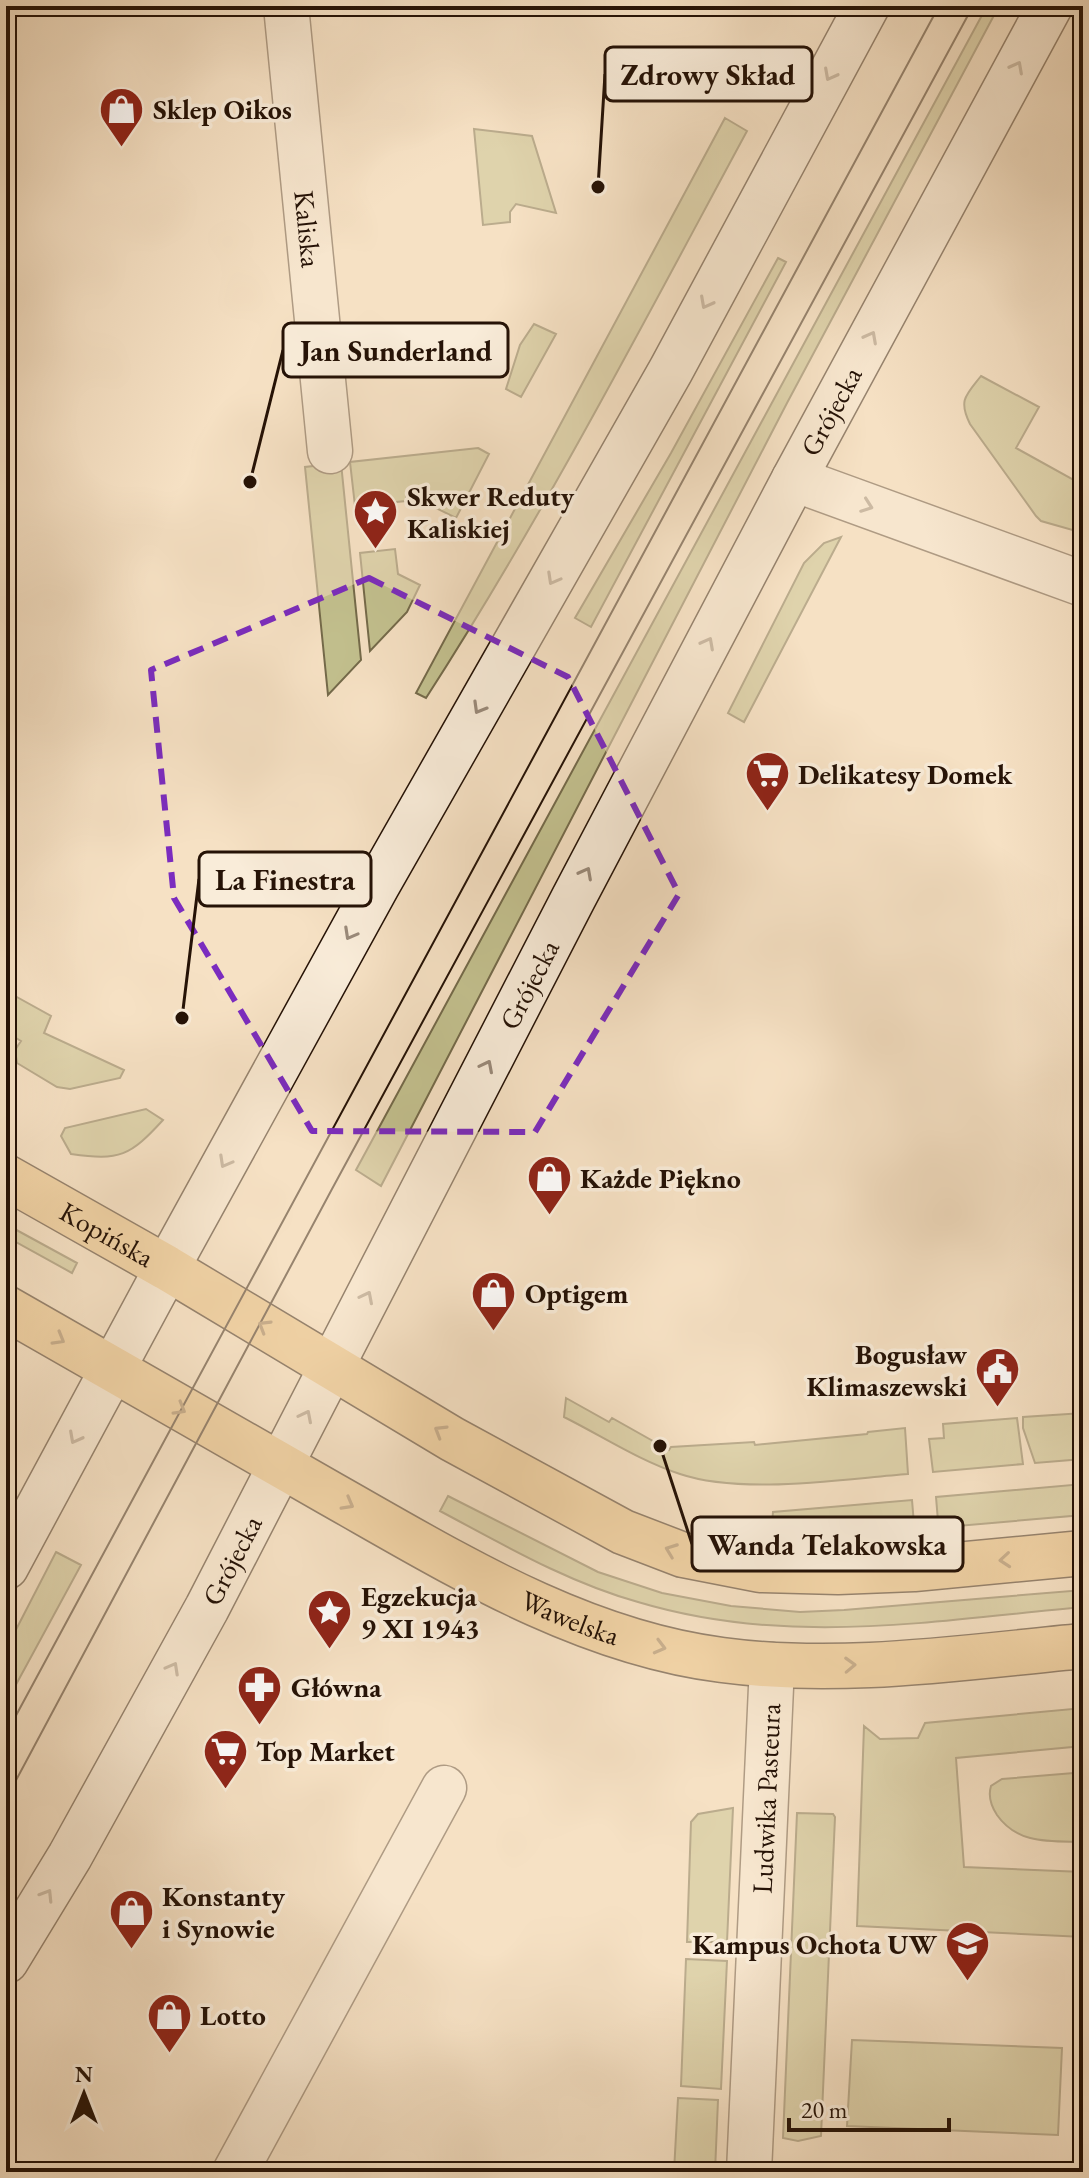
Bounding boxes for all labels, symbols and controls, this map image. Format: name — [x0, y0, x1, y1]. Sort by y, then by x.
callout: Zdrowy Skład — [605, 47, 812, 101]
text: Zdrowy Skład — [621, 55, 796, 94]
one-way arrow — [1007, 62, 1023, 76]
one-way arrow — [825, 66, 840, 81]
shop icon: Sklep Oikos — [98, 85, 146, 148]
place label: Sklep Oikos — [153, 91, 292, 127]
street label: Kaliska — [286, 189, 330, 270]
one-way arrow — [701, 295, 716, 310]
callout: Jan Sunderland — [283, 323, 508, 377]
text: Jan Sunderland — [297, 331, 493, 370]
one-way arrow — [862, 331, 877, 345]
street label: Grójecka — [792, 359, 870, 462]
place label: Skwer Reduty Kaliskiej — [407, 478, 575, 546]
place icon: Skwer Reduty Kaliskiej — [352, 488, 400, 551]
one-way arrow — [859, 496, 873, 513]
one-way arrow — [547, 571, 563, 585]
one-way arrow — [698, 636, 713, 651]
one-way arrow — [473, 699, 489, 714]
supermarket icon: Delikatesy Domek — [743, 750, 791, 813]
place label: Delikatesy Domek — [798, 756, 1013, 792]
callout: La Finestra — [199, 852, 371, 906]
text: La Finestra — [215, 860, 356, 899]
one-way arrow — [577, 866, 592, 881]
one-way arrow — [345, 925, 360, 940]
street label: Grójecka — [491, 933, 567, 1036]
one-way arrow — [477, 1060, 493, 1074]
one-way arrow — [219, 1153, 235, 1167]
shop icon: Każde Piękno — [525, 1154, 573, 1217]
place label: Każde Piękno — [580, 1160, 741, 1196]
street label: Kopińska — [53, 1193, 161, 1275]
shop icon: Optigem — [470, 1269, 518, 1332]
place label: Optigem — [525, 1275, 629, 1311]
one-way arrow — [358, 1290, 373, 1305]
one-way arrow — [258, 1320, 273, 1336]
one-way arrow — [50, 1329, 65, 1345]
place label: Bogusław Klimaszewski — [806, 1336, 967, 1404]
public building icon: Bogusław Klimaszewski — [974, 1346, 1022, 1409]
one-way arrow — [171, 1399, 185, 1415]
one-way arrow — [296, 1409, 311, 1424]
one-way arrow — [434, 1426, 449, 1441]
one-way arrow — [69, 1429, 85, 1444]
one-way arrow — [340, 1494, 354, 1509]
street label: Grójecka — [194, 1508, 270, 1611]
callout: Wanda Telakowska — [692, 1517, 963, 1571]
text: Wanda Telakowska — [707, 1525, 948, 1564]
one-way arrow — [665, 1544, 679, 1560]
one-way arrow — [998, 1552, 1011, 1569]
place label: Egzekucja 9 XI 1943 — [361, 1578, 480, 1646]
street label: Wawelska — [515, 1582, 625, 1654]
place icon: Egzekucja 9 XI 1943 — [306, 1588, 354, 1651]
one-way arrow — [652, 1637, 666, 1654]
one-way arrow — [844, 1657, 857, 1674]
one-way arrow — [164, 1661, 179, 1676]
pharmacy icon: Główna — [236, 1663, 284, 1726]
place label: Główna — [291, 1669, 382, 1705]
street label: Ludwika Pasteura — [744, 1702, 788, 1894]
supermarket icon: Top Market — [201, 1727, 249, 1790]
place label: Top Market — [256, 1733, 395, 1769]
place label: Konstanty i Synowie — [162, 1878, 285, 1946]
shop icon: Konstanty i Synowie — [107, 1888, 155, 1951]
one-way arrow — [37, 1889, 52, 1904]
school or university icon: Kampus Ochota UW — [944, 1920, 992, 1983]
place label: Kampus Ochota UW — [692, 1926, 937, 1962]
shop icon: Lotto — [145, 1991, 193, 2054]
place label: Lotto — [200, 1997, 266, 2033]
north arrow — [44, 2054, 124, 2134]
text: N — [75, 2060, 93, 2089]
scale bar — [789, 2082, 949, 2132]
text: 20 m — [801, 2094, 848, 2125]

